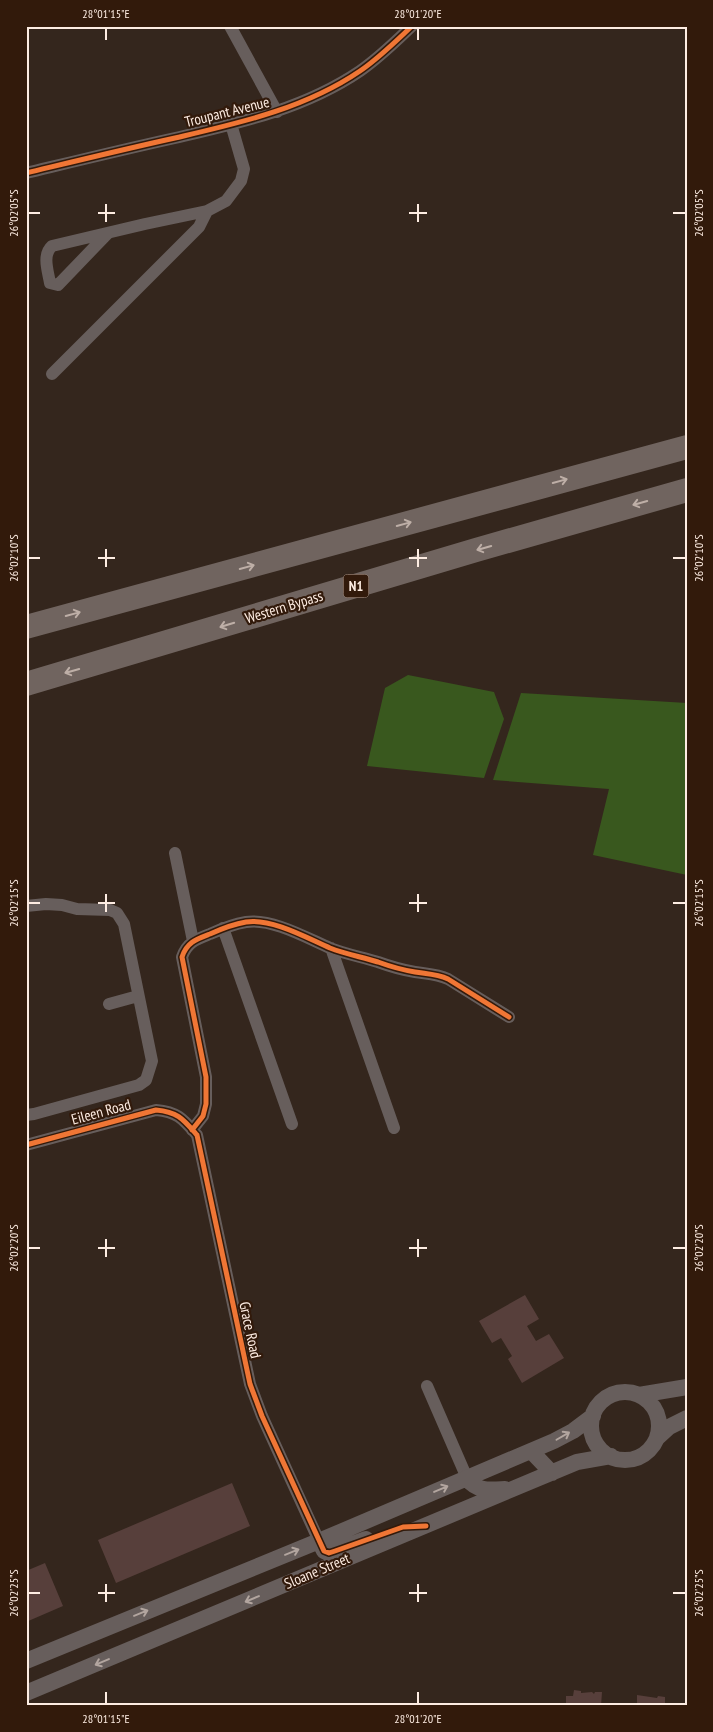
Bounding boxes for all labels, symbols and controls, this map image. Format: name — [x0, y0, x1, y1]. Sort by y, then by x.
text: 28°01'15"E — [82, 6, 130, 21]
text: 28°01'20"E — [394, 6, 442, 21]
street label: Troupant Avenue — [183, 92, 271, 131]
text: 26°02'05"S — [6, 189, 21, 237]
text: 26°02'05"S — [691, 189, 706, 237]
one-way arrow — [552, 476, 568, 485]
one-way arrow — [632, 499, 648, 509]
one-way arrow — [395, 519, 411, 528]
text: 26°02'10"S — [6, 534, 21, 582]
text: 26°02'10"S — [691, 534, 706, 582]
one-way arrow — [476, 544, 492, 553]
one-way arrow — [238, 562, 254, 571]
road number: N1 — [344, 574, 368, 598]
street label: Western Bypass — [243, 586, 325, 627]
one-way arrow — [65, 609, 81, 619]
one-way arrow — [220, 620, 236, 630]
one-way arrow — [64, 666, 80, 676]
text: 26°02'15"S — [6, 879, 21, 927]
text: 26°02'15"S — [691, 879, 706, 927]
street label: Eileen Road — [69, 1094, 133, 1129]
text: 26°02'20"S — [6, 1224, 21, 1272]
text: 26°02'20"S — [691, 1224, 706, 1272]
street label: Grace Road — [235, 1300, 266, 1360]
one-way arrow — [556, 1431, 571, 1441]
one-way arrow — [434, 1483, 449, 1492]
one-way arrow — [284, 1546, 299, 1556]
street label: Sloane Street — [281, 1548, 352, 1593]
text: 26°02'25"S — [6, 1569, 21, 1617]
text: 26°02'25"S — [691, 1569, 706, 1617]
one-way arrow — [245, 1595, 260, 1604]
one-way arrow — [133, 1608, 148, 1618]
one-way arrow — [95, 1657, 110, 1667]
text: 28°01'15"E — [82, 1711, 130, 1726]
text: 28°01'20"E — [394, 1711, 442, 1726]

